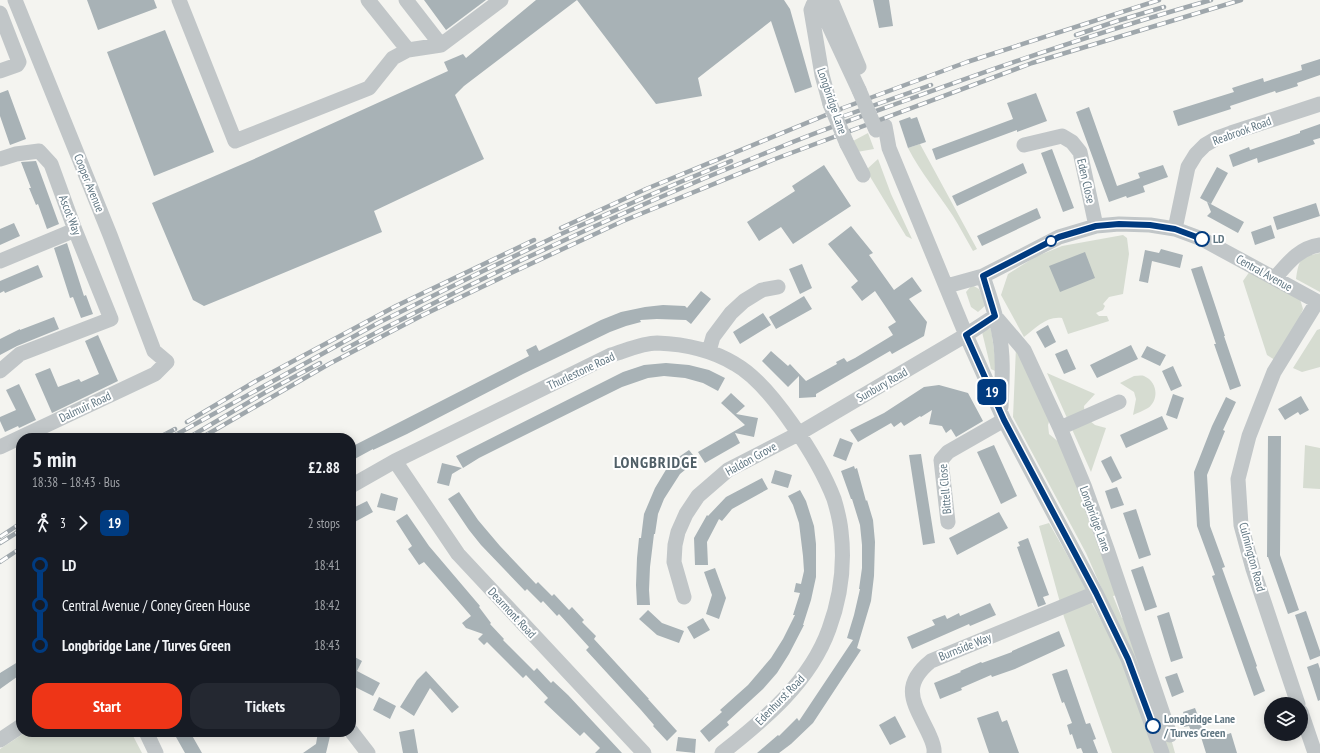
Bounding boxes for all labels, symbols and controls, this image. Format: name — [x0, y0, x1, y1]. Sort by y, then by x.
street label: Longbridge Lane — [814, 66, 851, 136]
street label: Reabrook Road — [1210, 113, 1273, 148]
street label: Cooper Avenue — [71, 151, 108, 214]
street label: Eden Close — [1074, 157, 1099, 205]
street label: Ascot Way — [56, 193, 85, 237]
marker: LD — [1194, 231, 1210, 247]
place label: LD — [1213, 231, 1225, 246]
unlabelled marker — [1045, 235, 1057, 247]
street label: Central Avenue — [1233, 251, 1295, 294]
street label: Thurlestone Road — [545, 348, 617, 393]
street label: Sunbury Road — [854, 364, 910, 405]
line badge: 19 — [974, 379, 1010, 405]
text: 19 — [985, 383, 999, 401]
street label: Dalmuir Road — [56, 388, 113, 425]
street label: Haldon Grove — [723, 438, 779, 479]
text: 5 min — [32, 445, 76, 473]
district label: LONGBRIDGE — [614, 452, 698, 472]
text: £2.88 — [308, 458, 340, 477]
street label: Bittell Close — [935, 463, 954, 515]
text: 18:38 – 18:43 · Bus — [32, 474, 120, 491]
street label: Longbridge Lane — [1077, 484, 1114, 554]
icon: walk — [32, 512, 54, 534]
icon: forward — [72, 512, 94, 534]
text: 19 — [108, 514, 121, 532]
text: 3 — [60, 515, 66, 532]
text: 2 stops — [308, 515, 340, 532]
street label: Culmington Road — [1236, 521, 1269, 593]
text: LD — [62, 556, 76, 575]
text: 18:41 — [314, 557, 340, 574]
street label: Dearmont Road — [485, 584, 540, 641]
text: Central Avenue / Coney Green House — [62, 596, 250, 615]
text: 18:42 — [314, 597, 340, 614]
street label: Burnside Way — [936, 629, 994, 664]
text: Longbridge Lane / Turves Green — [62, 636, 231, 655]
text: 18:43 — [314, 637, 340, 654]
street label: Edenhurst Road — [752, 671, 808, 728]
button: Start — [32, 683, 182, 729]
button: Tickets — [190, 683, 340, 729]
map controls — [1264, 697, 1308, 741]
button: layers — [1264, 697, 1308, 741]
place label: Longbridge Lane / Turves Green — [1163, 711, 1235, 740]
marker: Longbridge Lane / Turves Green — [1145, 718, 1161, 734]

